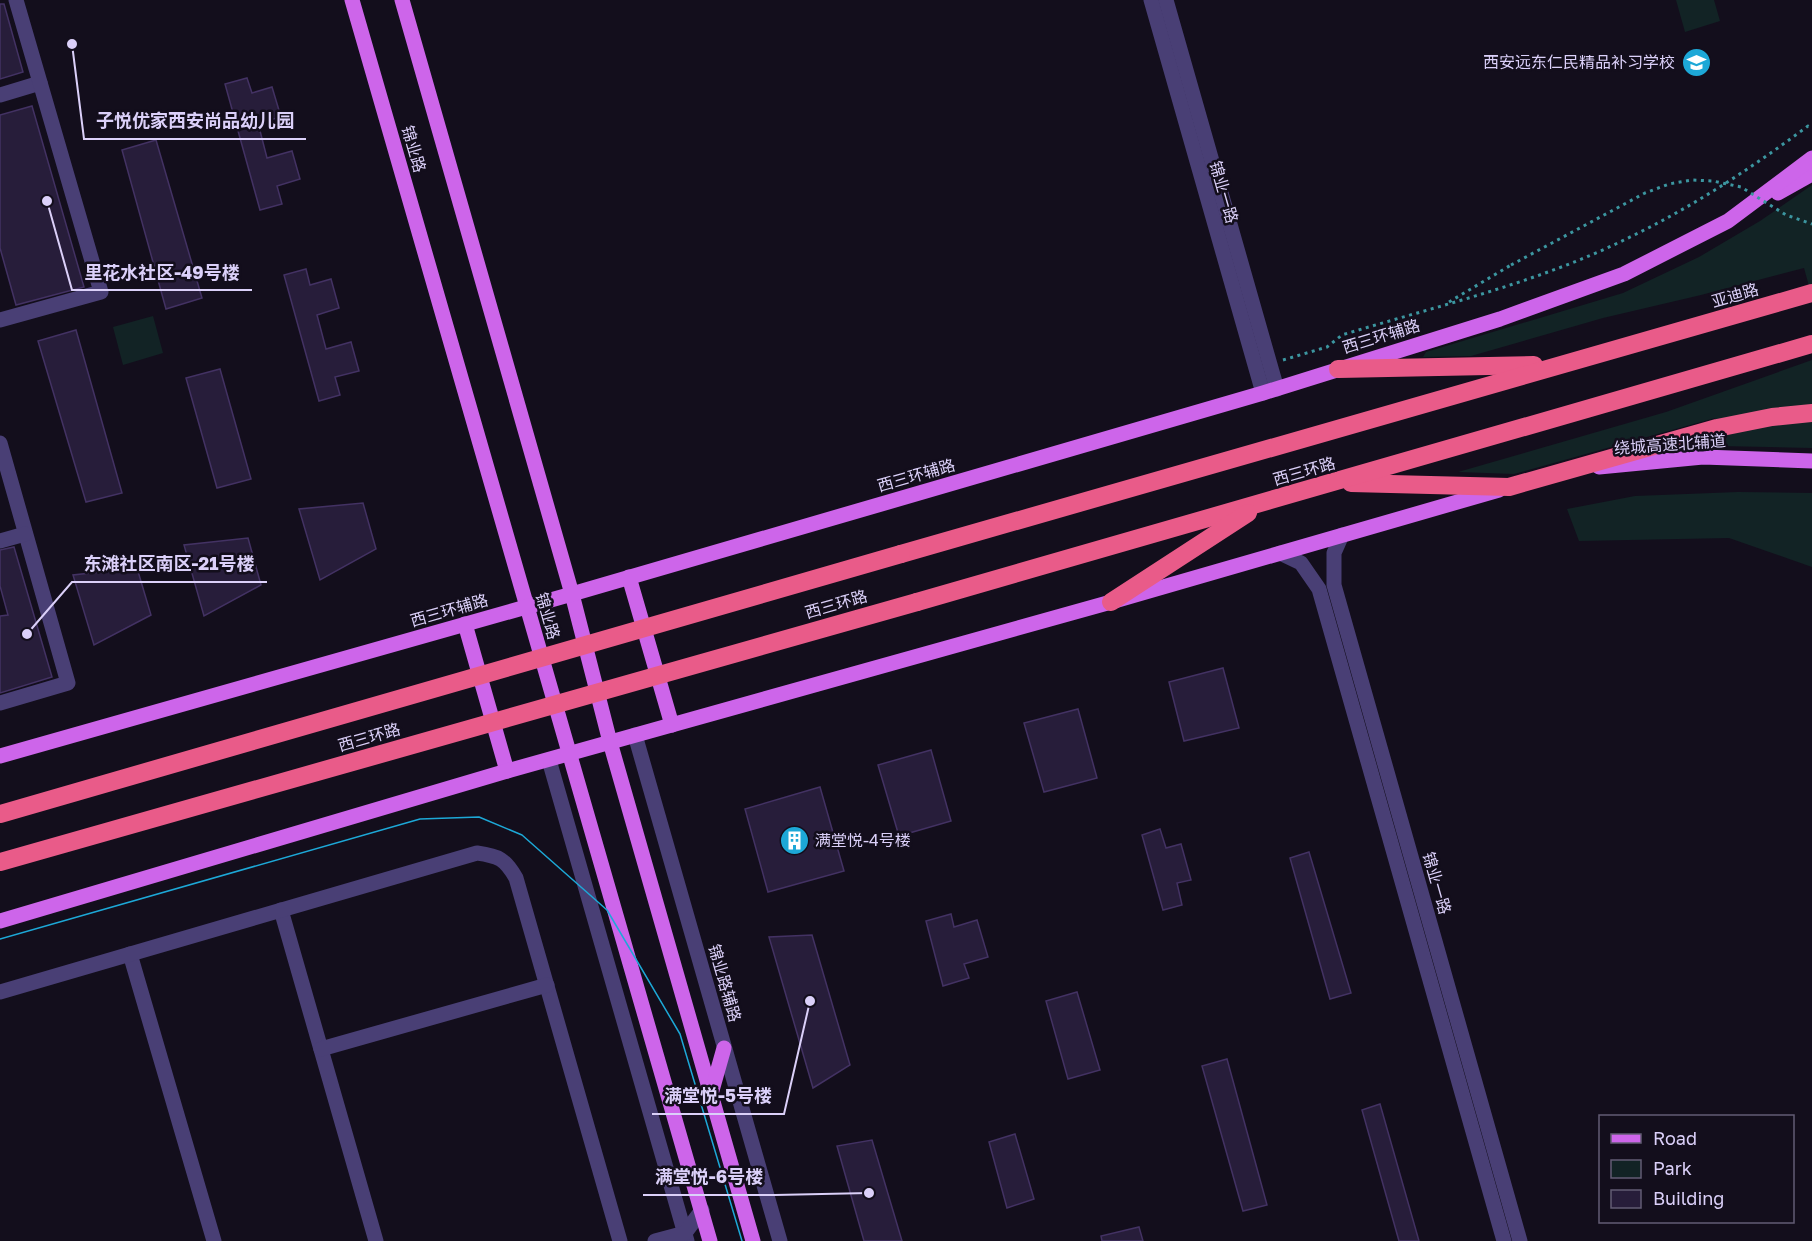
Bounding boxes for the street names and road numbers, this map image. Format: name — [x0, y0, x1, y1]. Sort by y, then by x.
street label: 锦业路 — [398, 123, 430, 175]
street label: 锦业一路 — [1206, 158, 1242, 226]
street label: 亚迪路 — [1709, 279, 1761, 311]
street label: 西三环辅路 — [1340, 315, 1422, 357]
street label: 绕城高速北辅道 — [1613, 430, 1727, 458]
street label: 西三环路 — [1270, 453, 1338, 489]
street label: 西三环辅路 — [875, 454, 957, 496]
street label: 西三环路 — [802, 586, 870, 622]
street label: 西三环辅路 — [408, 589, 490, 631]
street label: 锦业路 — [532, 590, 564, 642]
street label: 西三环路 — [335, 719, 403, 755]
street label: 锦业一路 — [1419, 849, 1455, 917]
street label: 锦业路辅路 — [704, 942, 746, 1024]

